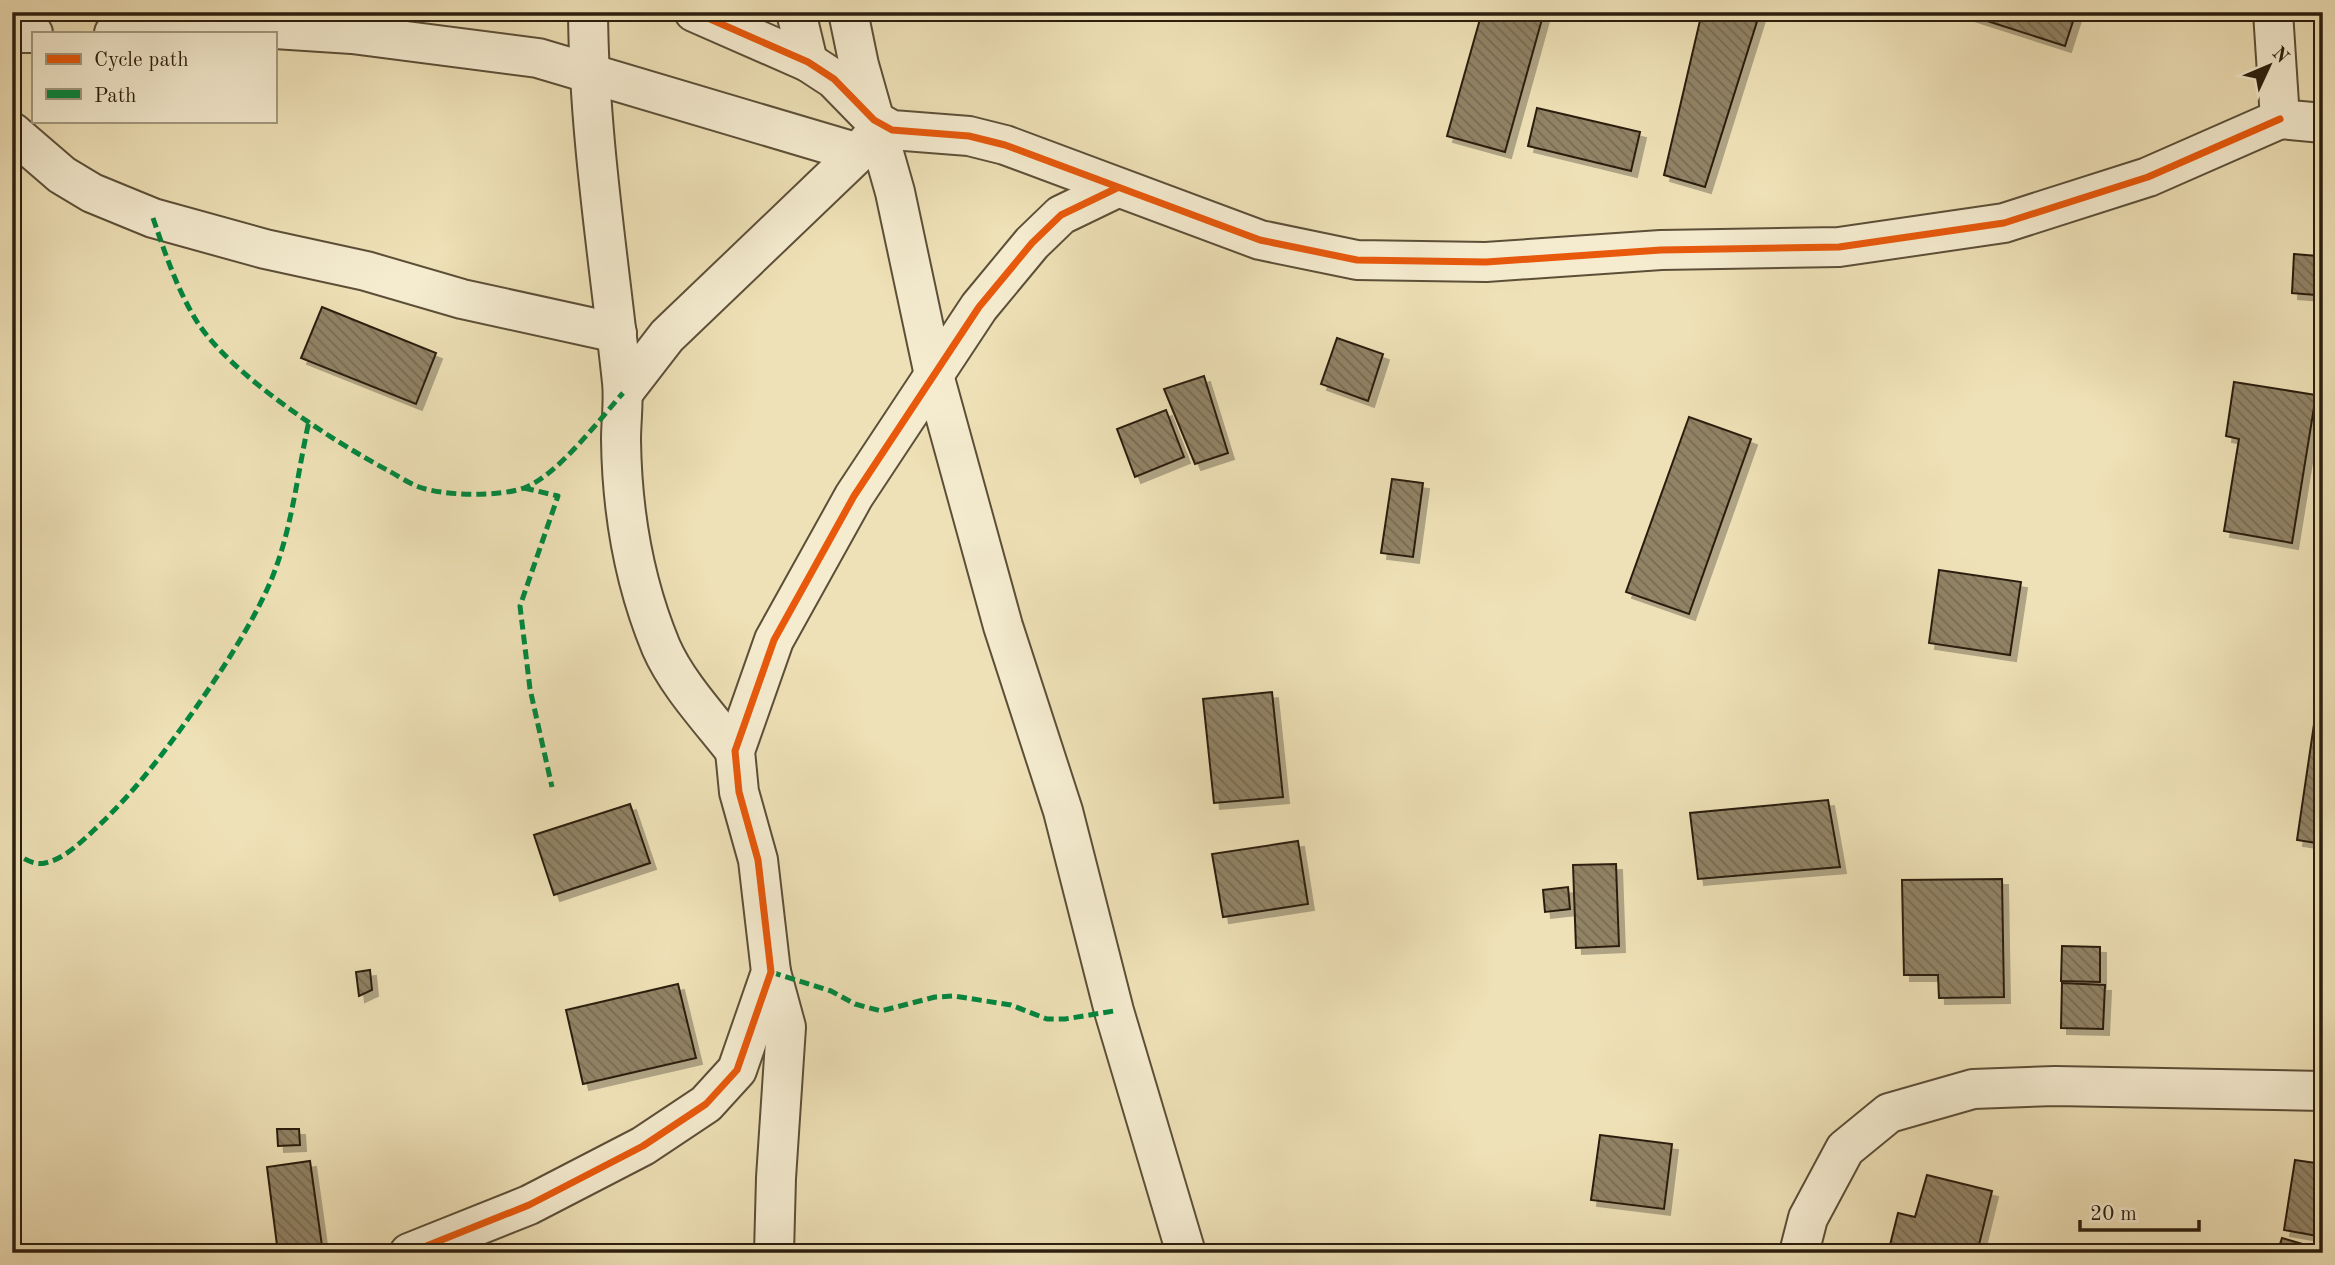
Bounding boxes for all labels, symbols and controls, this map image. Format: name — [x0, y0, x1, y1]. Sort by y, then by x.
legend — [32, 32, 276, 122]
north arrow — [2234, 32, 2304, 102]
text: N — [2268, 44, 2292, 68]
text: Cycle path — [94, 50, 189, 71]
text: Path — [94, 86, 137, 107]
scale bar — [2080, 1188, 2198, 1232]
text: 20 m — [2090, 1204, 2137, 1225]

